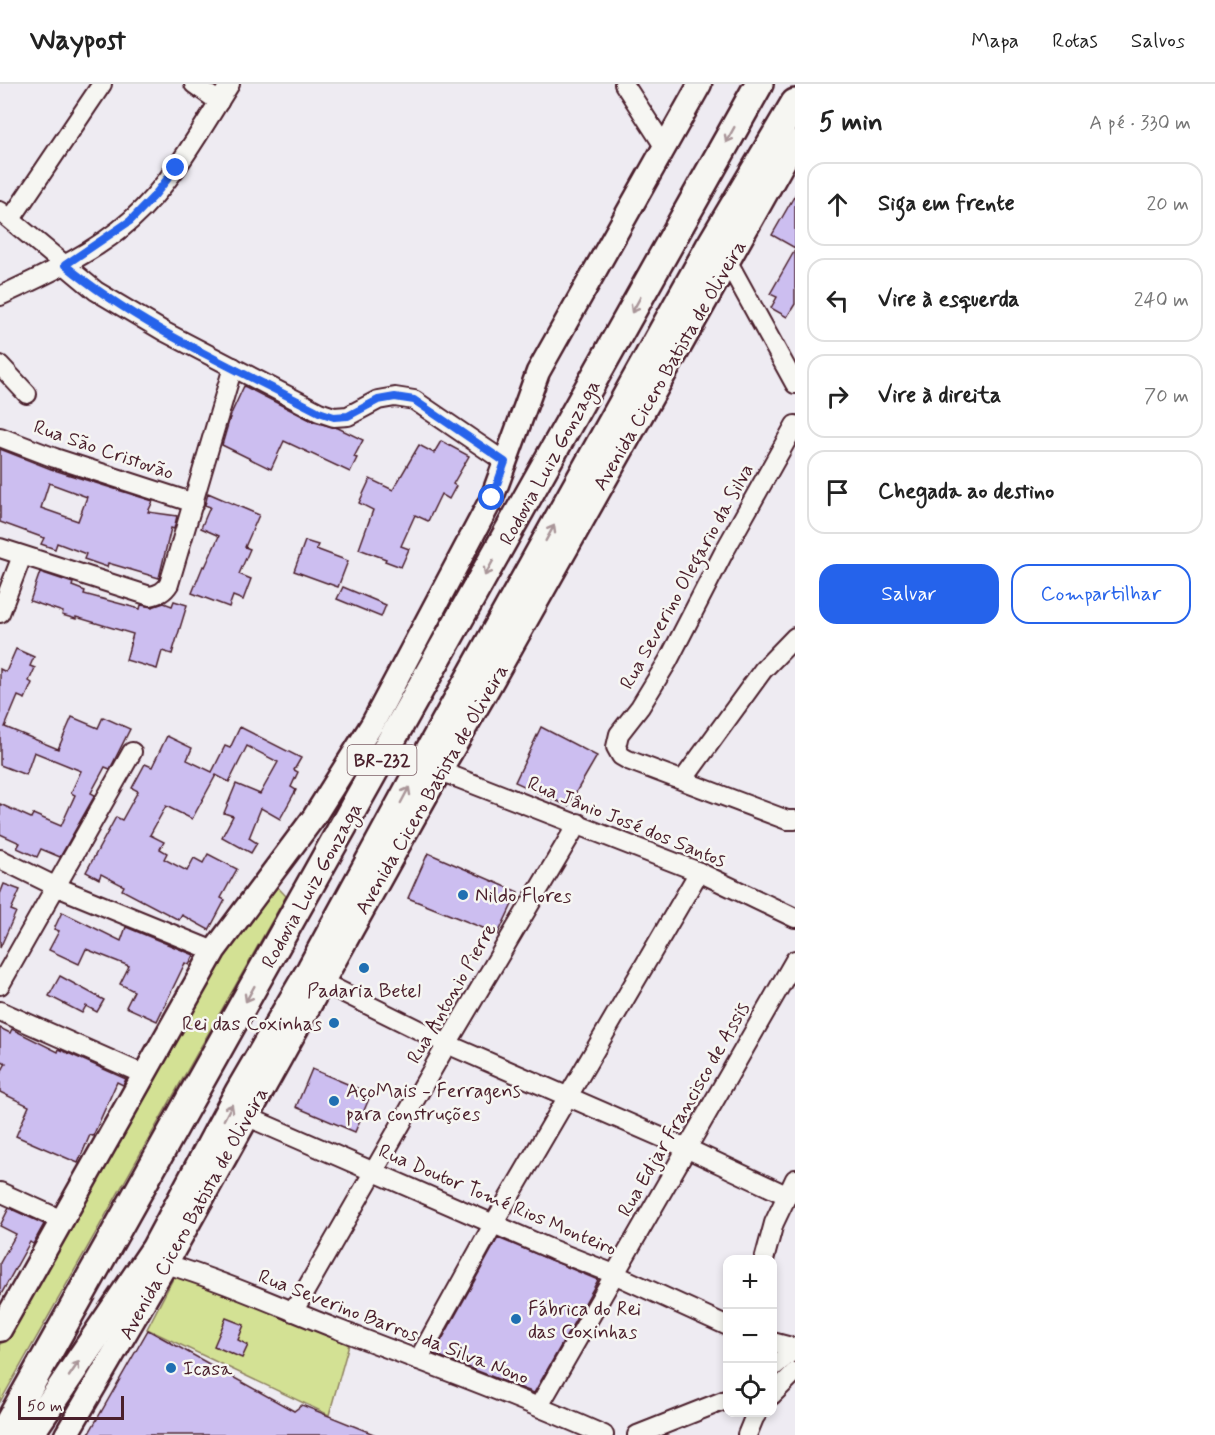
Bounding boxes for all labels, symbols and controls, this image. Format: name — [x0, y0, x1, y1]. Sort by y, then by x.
text: Waypost — [30, 23, 126, 60]
text: Mapa — [971, 27, 1019, 55]
text: Rotas — [1052, 27, 1098, 55]
text: Salvos — [1131, 27, 1185, 55]
text: 5 min — [819, 106, 883, 140]
text: A pé · 330 m — [1089, 110, 1191, 137]
one-way arrow — [724, 126, 736, 143]
route end — [162, 154, 188, 180]
icon: ahead — [821, 188, 854, 221]
text: Siga em frente — [878, 190, 1015, 218]
text: 20 m — [1146, 191, 1189, 218]
street label: Avenida Cicero Batista de Oliveira — [587, 236, 753, 496]
icon: left — [821, 284, 854, 317]
text: Vire à esquerda — [878, 286, 1019, 314]
text: 240 m — [1134, 287, 1189, 314]
one-way arrow — [629, 297, 641, 314]
street label: Rodovia Luiz Gonzaga — [494, 375, 608, 551]
icon: right — [821, 380, 854, 413]
text: Vire à direita — [878, 382, 1001, 410]
text: 70 m — [1144, 383, 1189, 410]
street label: Rua São Cristovão — [30, 414, 177, 487]
street label: Rua Severino Olegario da Silva — [614, 459, 763, 695]
icon: arrive — [821, 476, 854, 509]
text: Chegada ao destino — [878, 478, 1054, 506]
route start — [478, 484, 504, 510]
one-way arrow — [544, 525, 556, 542]
one-way arrow — [483, 559, 495, 576]
button: Salvar — [819, 564, 999, 624]
button: Compartilhar — [1011, 564, 1191, 624]
street label: Avenida Cicero Batista de Oliveira — [349, 660, 515, 920]
road number: BR-232 — [348, 745, 416, 775]
street label: Rua Jânio José dos Santos — [523, 770, 730, 875]
one-way arrow — [400, 787, 411, 805]
street label: Rodovia Luiz Gonzaga — [256, 798, 370, 974]
place label: Nildo Flores — [475, 883, 572, 910]
marker: Nildo Flores — [456, 888, 470, 902]
street label: Rua Antonio Pierre — [401, 918, 504, 1069]
marker: Padaria Betel — [357, 961, 371, 975]
place label: Padaria Betel — [307, 978, 421, 1005]
one-way arrow — [243, 985, 255, 1002]
street label: Rua Edjar Francisco de Assis — [612, 997, 757, 1222]
place label: Rei das Coxinhas — [182, 1011, 322, 1038]
marker: Rei das Coxinhas — [327, 1016, 341, 1030]
place label: AçoMais - Ferragens para construções — [346, 1078, 521, 1128]
street label: Avenida Cicero Batista de Oliveira — [113, 1083, 275, 1345]
marker: AçoMais - Ferragens para construções — [327, 1094, 341, 1108]
one-way arrow — [223, 1104, 234, 1122]
street label: Rua Doutor Tomé Rios Monteiro — [374, 1138, 621, 1263]
map controls — [723, 1255, 777, 1417]
button: + — [723, 1255, 777, 1309]
street label: Rua Severino Barros da Silva Nono — [254, 1263, 533, 1392]
place label: Fábrica do Rei das Coxinhas — [528, 1296, 641, 1346]
button: − — [723, 1309, 777, 1363]
marker: Fábrica do Rei das Coxinhas — [509, 1312, 523, 1326]
place label: Icasa — [183, 1356, 233, 1383]
one-way arrow — [68, 1361, 80, 1378]
marker: Icasa — [164, 1361, 178, 1375]
button: locate — [723, 1363, 777, 1417]
scale bar — [18, 1393, 124, 1420]
text: 50 m — [27, 1396, 63, 1417]

